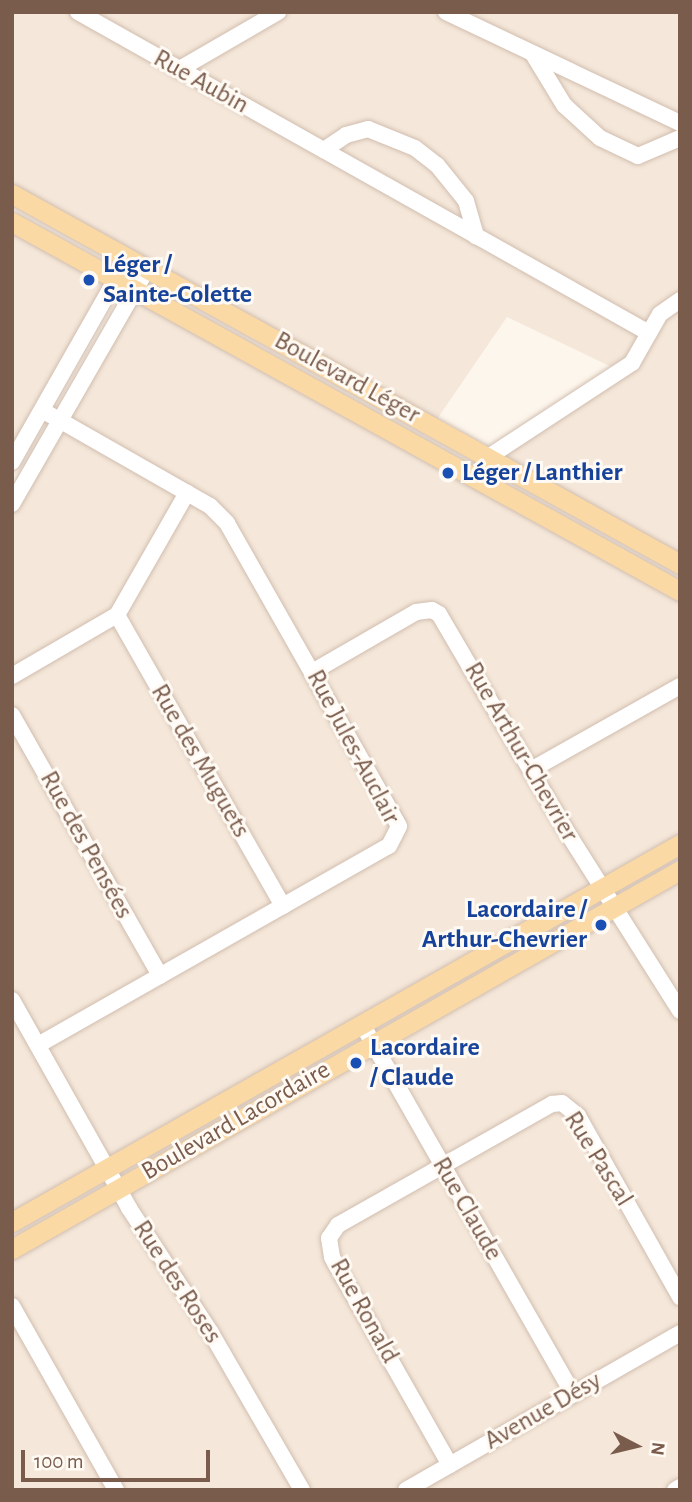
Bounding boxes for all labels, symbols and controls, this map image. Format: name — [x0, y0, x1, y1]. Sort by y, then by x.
street label: Rue Aubin — [148, 43, 254, 121]
place label: Léger / Sainte-Colette — [103, 249, 252, 310]
marker: Léger / Sainte-Colette — [81, 272, 97, 288]
street label: Boulevard Léger — [269, 325, 425, 431]
place label: Léger / Lanthier — [462, 457, 623, 489]
marker: Léger / Lanthier — [440, 465, 456, 481]
street label: Rue Arthur-Chevrier — [457, 657, 585, 847]
street label: Rue Jules-Auclair — [299, 665, 407, 829]
street label: Rue des Muguets — [144, 679, 256, 843]
street label: Rue des Pensées — [33, 766, 139, 924]
place label: Lacordaire / Arthur-Chevrier — [422, 894, 587, 956]
marker: Lacordaire / Arthur-Chevrier — [593, 917, 609, 933]
place label: Lacordaire / Claude — [370, 1032, 480, 1094]
street label: Boulevard Lacordaire — [136, 1054, 336, 1188]
marker: Lacordaire / Claude — [348, 1055, 364, 1071]
street label: Rue Pascal — [557, 1106, 639, 1212]
street label: Rue Claude — [425, 1152, 509, 1266]
street label: Rue des Roses — [126, 1215, 228, 1349]
street label: Rue Ronald — [323, 1253, 405, 1369]
street label: Avenue Désy — [479, 1365, 607, 1457]
north arrow — [601, 1411, 671, 1481]
scale bar — [24, 1436, 214, 1480]
text: N — [647, 1441, 668, 1456]
text: 100 m — [34, 1451, 84, 1472]

